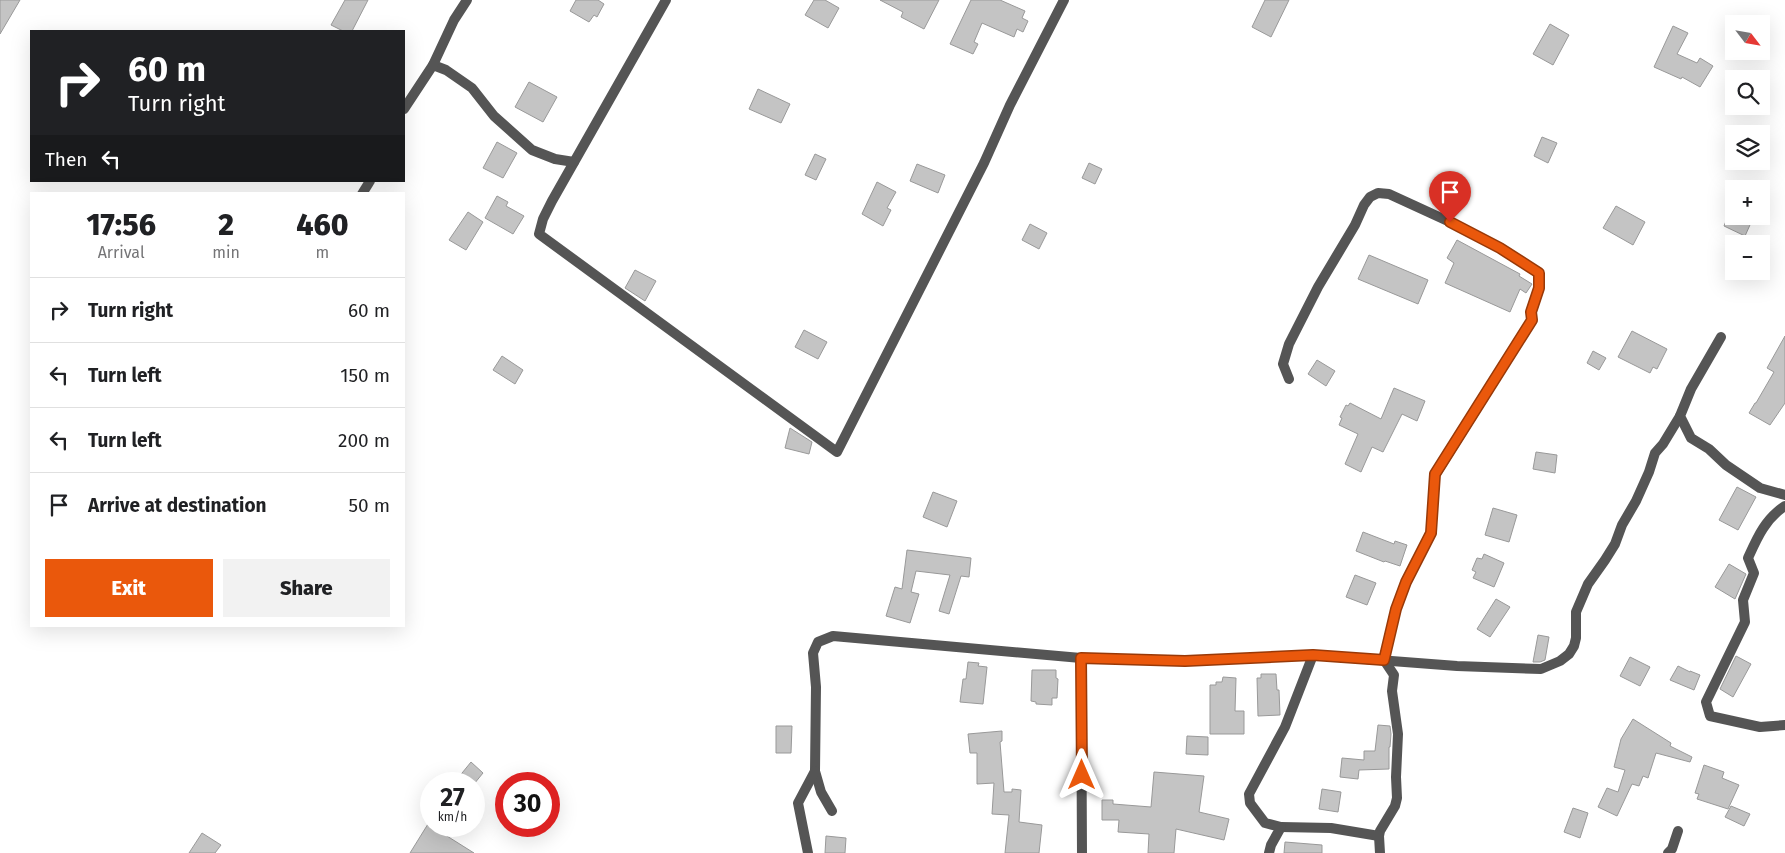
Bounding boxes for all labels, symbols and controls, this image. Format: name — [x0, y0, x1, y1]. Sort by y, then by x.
north arrow — [1725, 15, 1770, 60]
map controls — [1725, 15, 1770, 280]
text: 60 m — [128, 48, 206, 90]
icon: right — [45, 50, 110, 115]
button: search — [1725, 70, 1770, 115]
text: Turn right — [128, 90, 225, 117]
button: layers — [1725, 125, 1770, 170]
icon: left — [97, 145, 125, 173]
text: Then — [45, 148, 87, 171]
pin — [1429, 171, 1471, 222]
icon: arrive — [1436, 178, 1464, 206]
button: + — [1725, 180, 1770, 225]
text: 17:56 — [86, 207, 156, 243]
text: 2 — [218, 207, 234, 243]
text: 460 — [296, 207, 349, 243]
button: − — [1725, 235, 1770, 280]
text: Arrival — [98, 243, 145, 262]
text: min — [212, 243, 240, 262]
text: m — [316, 243, 329, 262]
icon: right — [45, 296, 73, 324]
text: Turn right — [88, 299, 173, 322]
text: 60 m — [348, 299, 390, 322]
icon: left — [45, 361, 73, 389]
text: Turn left — [88, 364, 162, 387]
text: 150 m — [340, 364, 390, 387]
icon: left — [45, 426, 73, 454]
text: Turn left — [88, 429, 162, 452]
text: 200 m — [338, 429, 390, 452]
icon: arrive — [45, 491, 73, 519]
text: Arrive at destination — [88, 494, 267, 517]
text: 50 m — [349, 494, 390, 517]
button: Exit — [45, 559, 213, 617]
button: Share — [223, 559, 390, 617]
position arrow — [1055, 748, 1107, 800]
speed limit sign: 30 — [495, 772, 560, 837]
text: 27 — [440, 783, 465, 813]
text: km/h — [438, 810, 467, 824]

